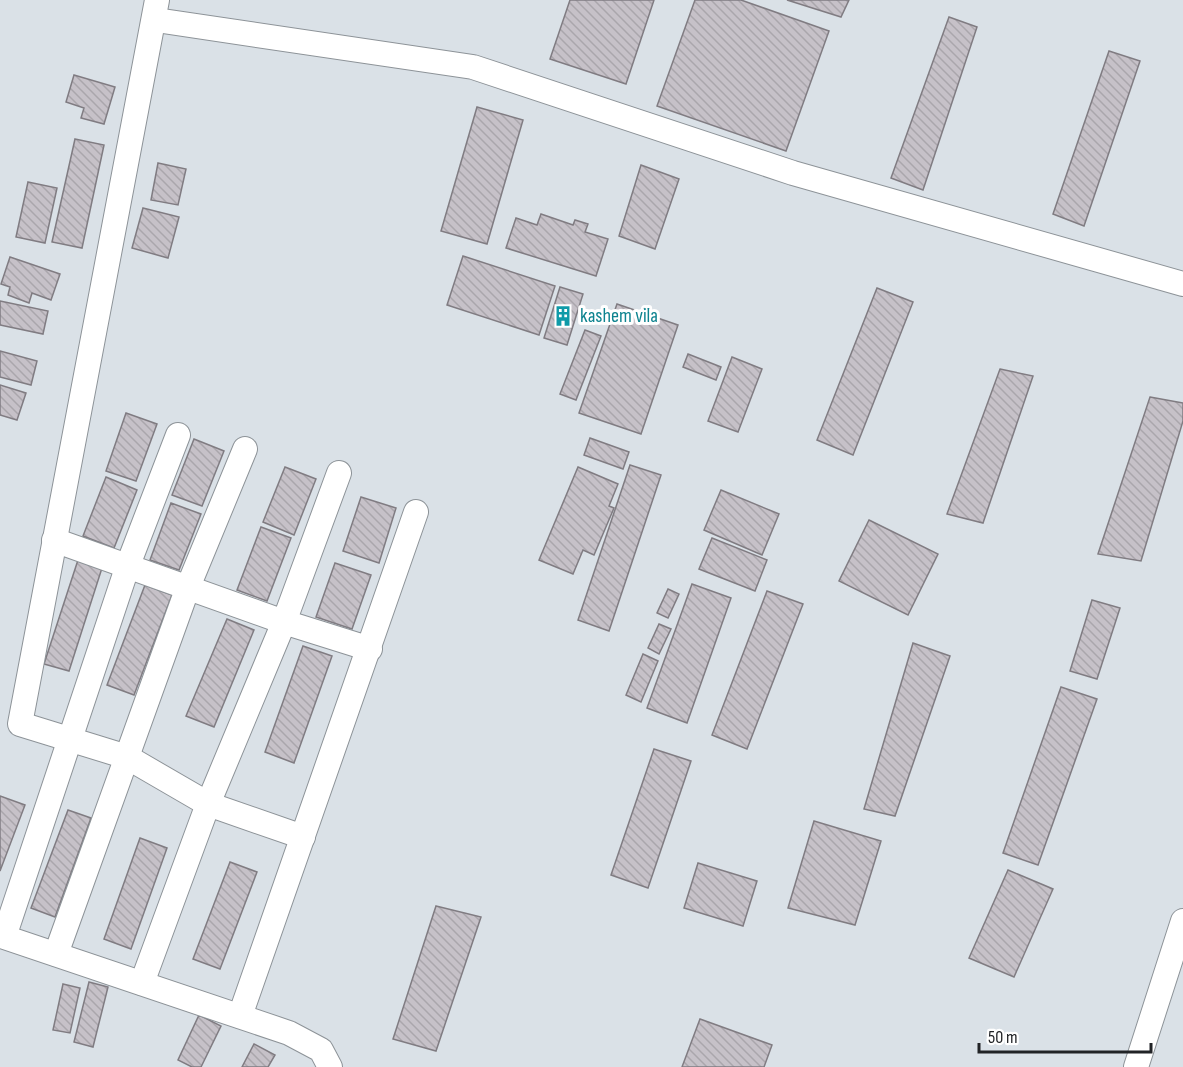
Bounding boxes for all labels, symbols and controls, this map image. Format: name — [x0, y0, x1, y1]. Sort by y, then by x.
building icon: kashem vila — [551, 304, 575, 328]
place label: kashem vila — [580, 304, 658, 328]
scale bar — [979, 1016, 1152, 1054]
text: 50 m — [988, 1027, 1018, 1048]

